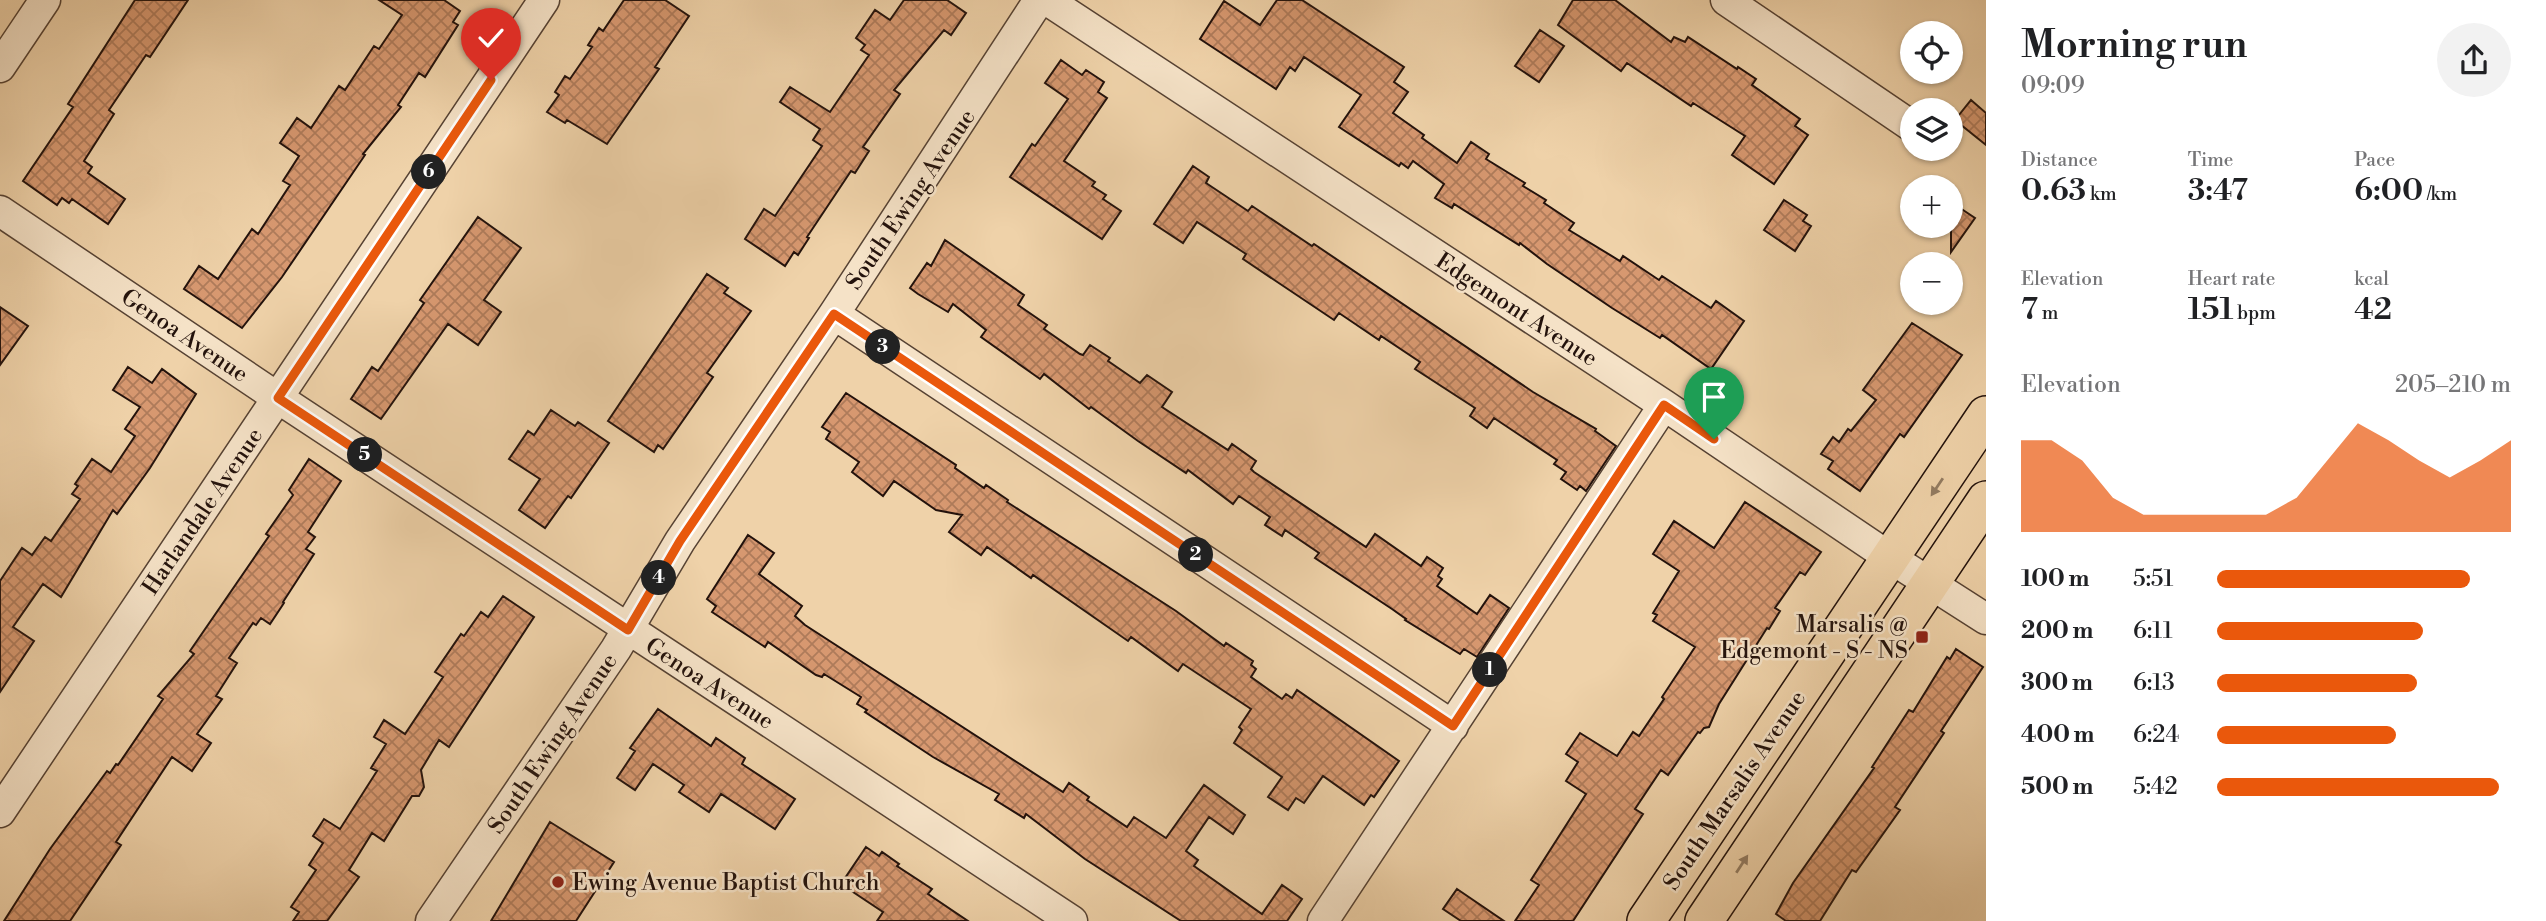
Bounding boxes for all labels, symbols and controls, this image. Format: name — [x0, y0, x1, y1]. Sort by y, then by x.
pin — [461, 8, 521, 80]
icon: check — [472, 19, 510, 57]
map controls — [1900, 21, 1963, 315]
button: locate — [1900, 21, 1963, 84]
text: Morning run — [2021, 22, 2247, 69]
button: share — [2437, 23, 2511, 97]
text: 09:09 — [2021, 72, 2085, 100]
button: layers — [1900, 98, 1963, 161]
street label: South Ewing Avenue — [840, 104, 982, 295]
text: Distance — [2021, 148, 2098, 172]
text: Time — [2188, 148, 2233, 172]
text: Pace — [2354, 148, 2395, 172]
pin: 6 — [412, 154, 446, 190]
text: 6 — [423, 159, 434, 183]
text: 0.63 — [2021, 172, 2086, 210]
text: 3:47 — [2188, 172, 2248, 210]
text: 6:00 — [2354, 172, 2423, 210]
button: + — [1900, 175, 1963, 238]
text: km — [2086, 182, 2117, 206]
text: /km — [2423, 182, 2457, 206]
street label: Edgemont Avenue — [1430, 247, 1603, 373]
button: − — [1900, 252, 1963, 315]
text: Elevation — [2021, 267, 2103, 291]
text: Heart rate — [2188, 267, 2275, 291]
text: kcal — [2354, 267, 2389, 291]
street label: Genoa Avenue — [116, 283, 253, 389]
text: 7 — [2021, 291, 2038, 329]
text: 151 — [2188, 291, 2233, 329]
text: 42 — [2354, 291, 2392, 329]
text: m — [2038, 301, 2058, 325]
text: bpm — [2233, 301, 2276, 325]
pin: 3 — [866, 330, 900, 364]
text: 3 — [877, 334, 888, 358]
pin — [1684, 367, 1744, 439]
text: Elevation — [2021, 371, 2121, 399]
text: 205–210 m — [2395, 371, 2511, 399]
icon: arrive — [1695, 378, 1733, 416]
street label: Harlandale Avenue — [137, 423, 269, 600]
pin: 5 — [348, 438, 382, 472]
text: 5 — [359, 442, 370, 466]
one-way arrow — [1930, 478, 1944, 496]
pin: 2 — [1178, 538, 1214, 572]
text: 2 — [1190, 542, 1201, 566]
pin: 4 — [642, 560, 676, 596]
text: 4 — [652, 565, 665, 589]
text: 100 m — [2021, 565, 2089, 593]
text: 5:51 — [2133, 565, 2173, 593]
place label: Marsalis @ Edgemont - S - NS — [1720, 611, 1908, 665]
text: 200 m — [2021, 617, 2093, 645]
text: 6:11 — [2133, 617, 2173, 645]
marker: Marsalis @ Edgemont - S - NS — [1914, 629, 1930, 645]
street label: Genoa Avenue — [640, 632, 779, 736]
street label: South Ewing Avenue — [482, 648, 624, 839]
pin: 1 — [1472, 652, 1508, 688]
text: 1 — [1485, 657, 1494, 681]
text: 300 m — [2021, 669, 2093, 697]
text: 6:13 — [2133, 669, 2175, 697]
street label: South Marsalis Avenue — [1658, 685, 1812, 896]
text: 400 m — [2021, 721, 2094, 749]
text: 6:24 — [2133, 721, 2179, 749]
text: 500 m — [2021, 773, 2093, 801]
text: 5:42 — [2133, 773, 2178, 801]
one-way arrow — [1735, 855, 1749, 873]
place label: Ewing Avenue Baptist Church — [572, 869, 880, 897]
marker: Ewing Avenue Baptist Church — [550, 874, 566, 890]

